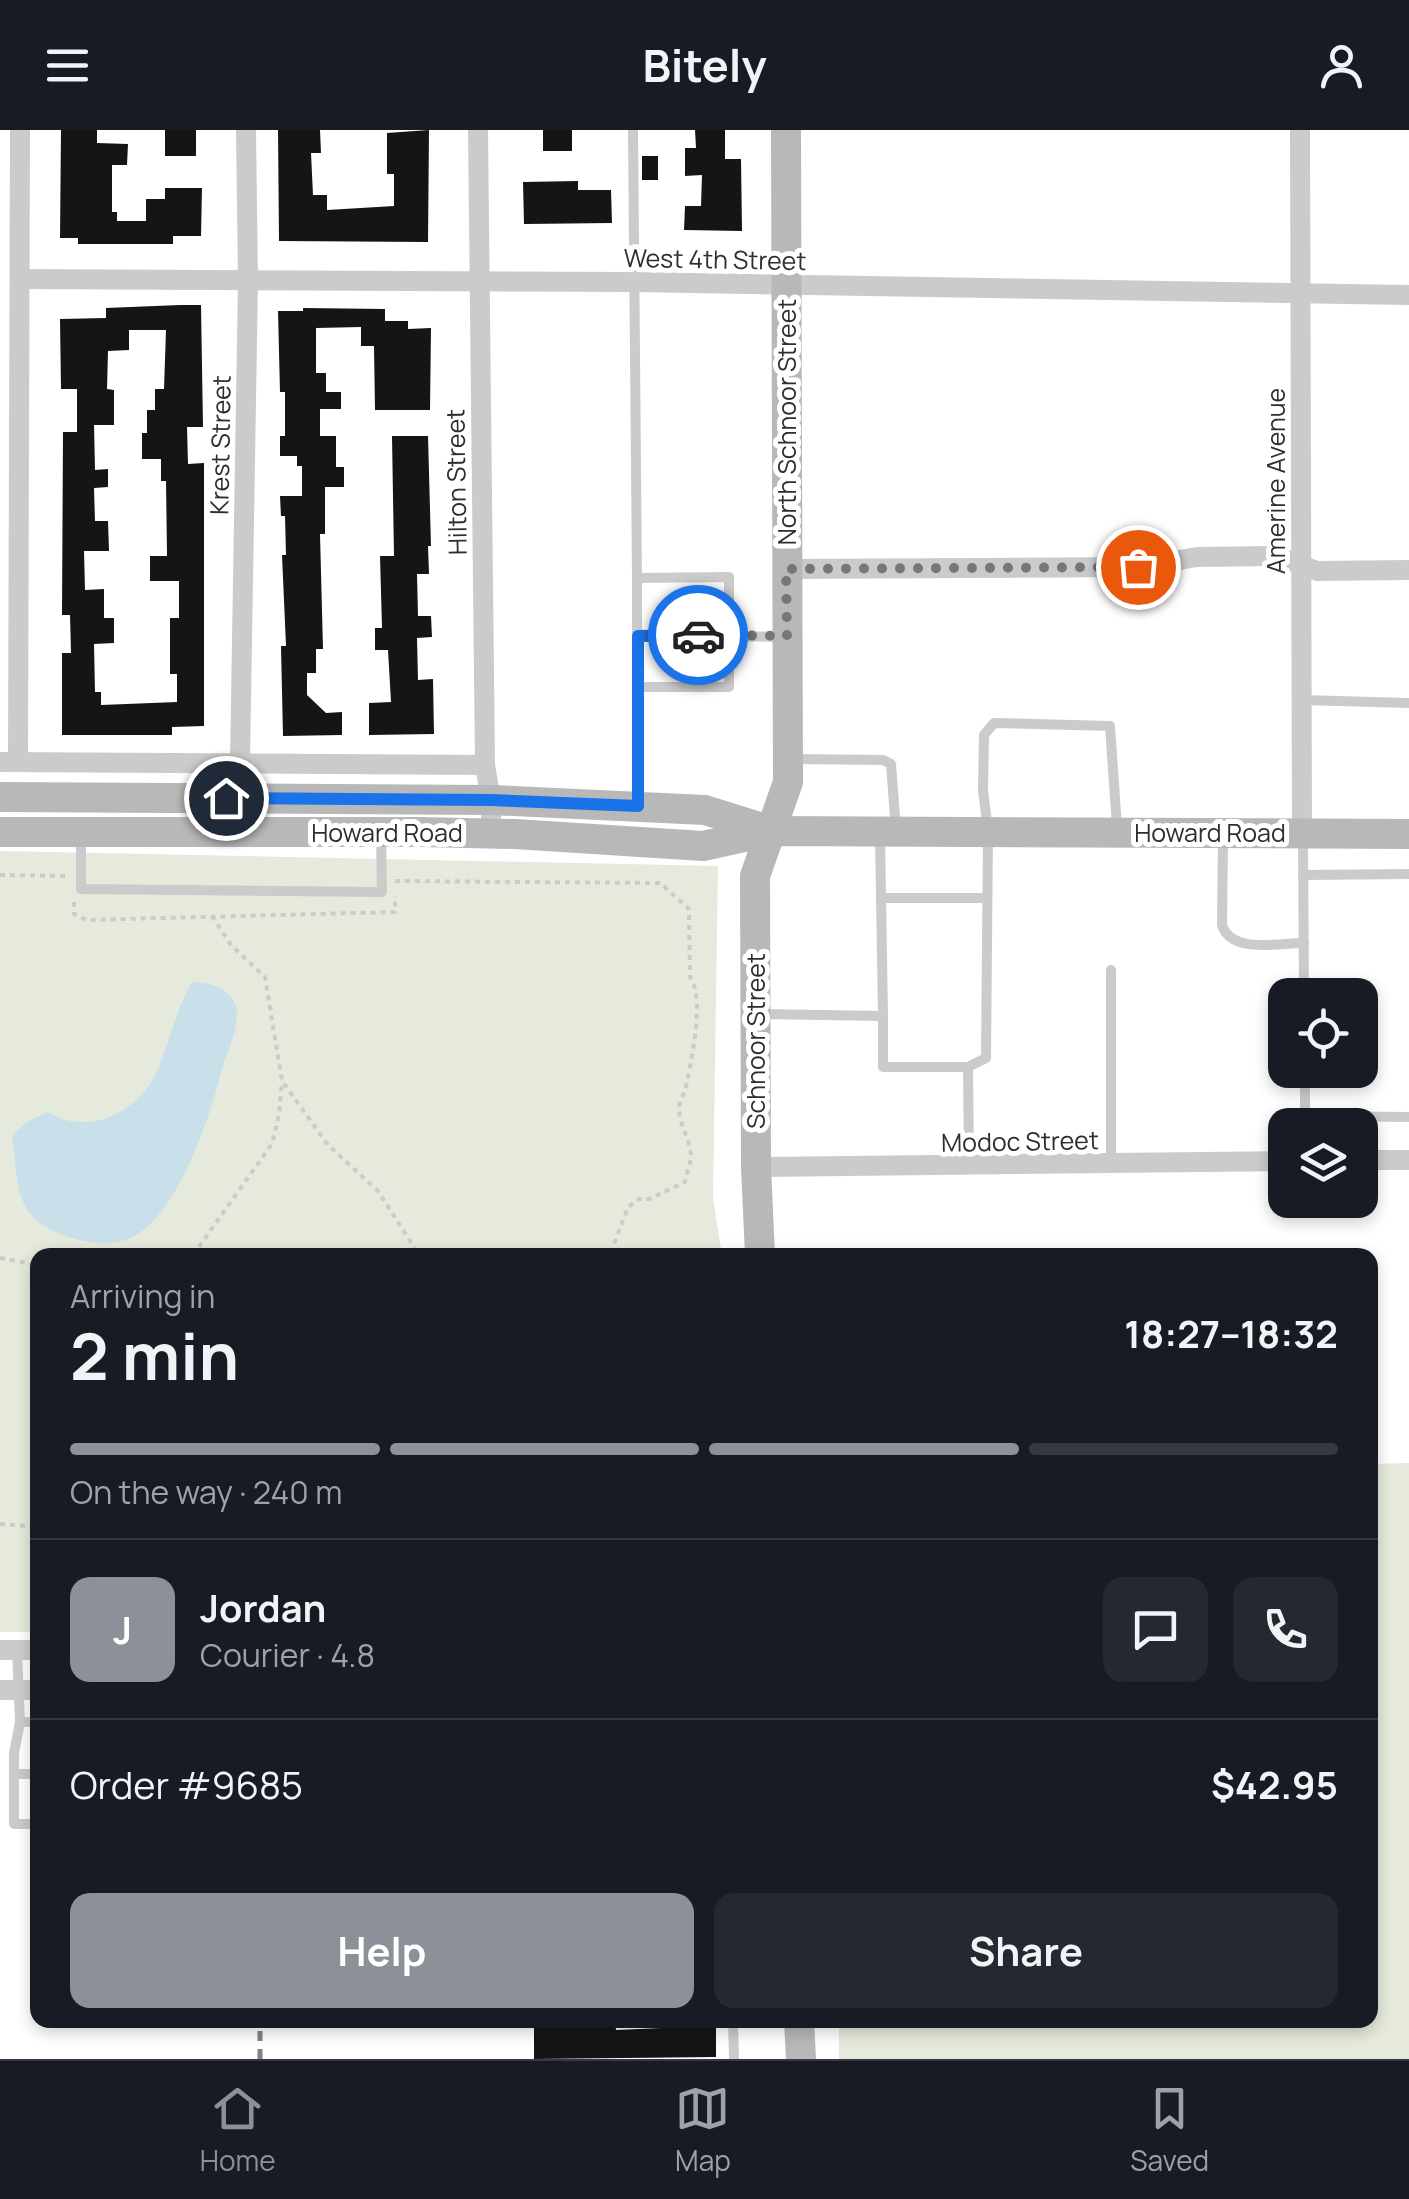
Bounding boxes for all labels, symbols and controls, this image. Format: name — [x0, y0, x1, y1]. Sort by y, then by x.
text: Bitely — [642, 34, 767, 96]
icon: menu — [40, 38, 95, 93]
icon: person — [1314, 38, 1369, 93]
street label: West 4th Street — [623, 240, 807, 278]
street label: North Schnoor Street — [769, 299, 804, 545]
street label: Krest Street — [201, 375, 239, 515]
street label: Amerine Avenue — [1258, 388, 1293, 574]
street label: Hilton Street — [437, 409, 475, 555]
pin — [1096, 525, 1181, 610]
icon: bag — [1111, 540, 1166, 595]
courier — [648, 585, 748, 685]
icon: car — [671, 608, 726, 663]
pin — [184, 756, 269, 841]
icon: home — [199, 771, 254, 826]
street label: Howard Road — [311, 815, 463, 850]
street label: Howard Road — [1134, 815, 1286, 850]
street label: Schnoor Street — [738, 953, 773, 1129]
map controls — [1268, 978, 1378, 1218]
button: locate — [1268, 978, 1378, 1088]
button: layers — [1268, 1108, 1378, 1218]
street label: Modoc Street — [941, 1122, 1099, 1160]
text: Arriving in — [70, 1274, 215, 1318]
text: 18:27–18:32 — [1124, 1307, 1338, 1359]
text: 2 min — [70, 1311, 239, 1400]
text: On the way · 240 m — [70, 1470, 342, 1514]
button: chat — [1103, 1577, 1208, 1682]
button: phone — [1233, 1577, 1338, 1682]
text: Jordan — [200, 1581, 326, 1633]
text: J — [113, 1603, 132, 1655]
text: Courier · 4.8 — [200, 1633, 375, 1677]
text: Order #9685 — [70, 1758, 303, 1810]
text: $42.95 — [1211, 1758, 1338, 1810]
button: Help — [70, 1893, 694, 2008]
button: Share — [714, 1893, 1338, 2008]
tab: Home — [200, 2081, 276, 2179]
tab: Map — [675, 2081, 731, 2179]
tab: Saved — [1130, 2081, 1209, 2179]

